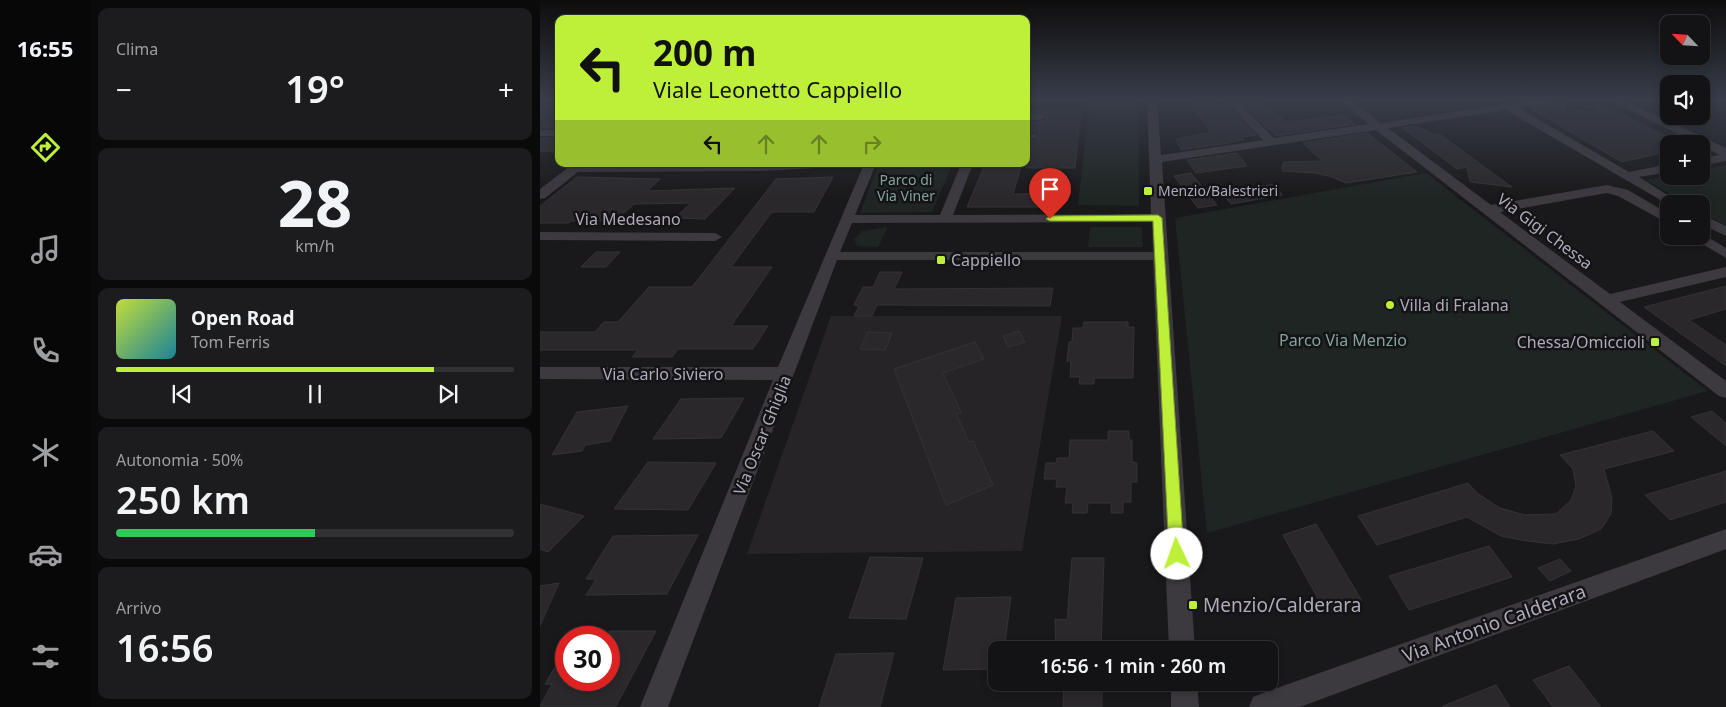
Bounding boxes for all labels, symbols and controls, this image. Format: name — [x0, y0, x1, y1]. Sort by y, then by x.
north arrow — [1660, 15, 1710, 65]
map controls — [1660, 15, 1710, 245]
text: 200 m — [653, 29, 756, 76]
text: 16:55 — [17, 33, 73, 63]
icon: left — [570, 35, 635, 100]
text: Clima — [116, 38, 158, 60]
text: 19° — [285, 62, 345, 114]
text: − — [116, 70, 132, 108]
text: + — [498, 70, 514, 108]
text: Viale Leonetto Cappiello — [653, 74, 902, 104]
button: sound — [1660, 75, 1710, 125]
icon: directions — [28, 130, 63, 165]
icon: left — [699, 130, 727, 158]
icon: ahead — [752, 130, 780, 158]
icon: ahead — [805, 130, 833, 158]
icon: right — [858, 130, 886, 158]
button: + — [1660, 135, 1710, 185]
text: 28 — [278, 158, 352, 246]
pin — [1029, 168, 1071, 219]
park label: Parco di Via Viner — [877, 170, 935, 205]
icon: arrive — [1036, 175, 1064, 203]
place label: Menzio/Balestrieri — [1158, 181, 1278, 200]
marker: Menzio/Balestrieri — [1142, 185, 1154, 197]
street label: Via Gigi Chessa — [1493, 188, 1597, 274]
button: − — [1660, 195, 1710, 245]
street label: Via Medesano — [575, 208, 681, 230]
icon: music — [28, 232, 63, 267]
text: km/h — [295, 235, 335, 257]
place label: Cappiello — [951, 249, 1021, 271]
marker: Cappiello — [935, 254, 947, 266]
place label: Villa di Fralana — [1400, 294, 1509, 316]
marker: Villa di Fralana — [1384, 299, 1396, 311]
text: Open Road — [191, 305, 294, 331]
park label: Parco Via Menzio — [1279, 329, 1407, 351]
text: Tom Ferris — [191, 331, 270, 353]
place label: Chessa/Omiccioli — [1517, 331, 1645, 353]
icon: phone — [28, 333, 63, 368]
marker: Chessa/Omiccioli — [1649, 336, 1661, 348]
street label: Via Carlo Siviero — [603, 363, 723, 385]
street label: Via Oscar Ghiglia — [728, 372, 796, 498]
icon: previous — [168, 380, 196, 408]
icon: pause — [301, 380, 329, 408]
icon: next — [434, 380, 462, 408]
icon: climate — [28, 435, 63, 470]
text: Autonomia · 50% — [116, 449, 243, 471]
text: 250 km — [116, 473, 250, 525]
position arrow — [1150, 527, 1202, 579]
icon: car — [28, 537, 63, 572]
street label: Via Antonio Calderara — [1399, 578, 1589, 668]
place label: Menzio/Calderara — [1203, 592, 1361, 618]
text: Arrivo — [116, 597, 161, 619]
marker: Menzio/Calderara — [1187, 599, 1199, 611]
text: 16:56 — [116, 621, 213, 673]
speed limit sign: 30 — [555, 626, 620, 691]
icon: filters — [28, 639, 63, 674]
text: 16:56 · 1 min · 260 m — [1040, 653, 1226, 679]

